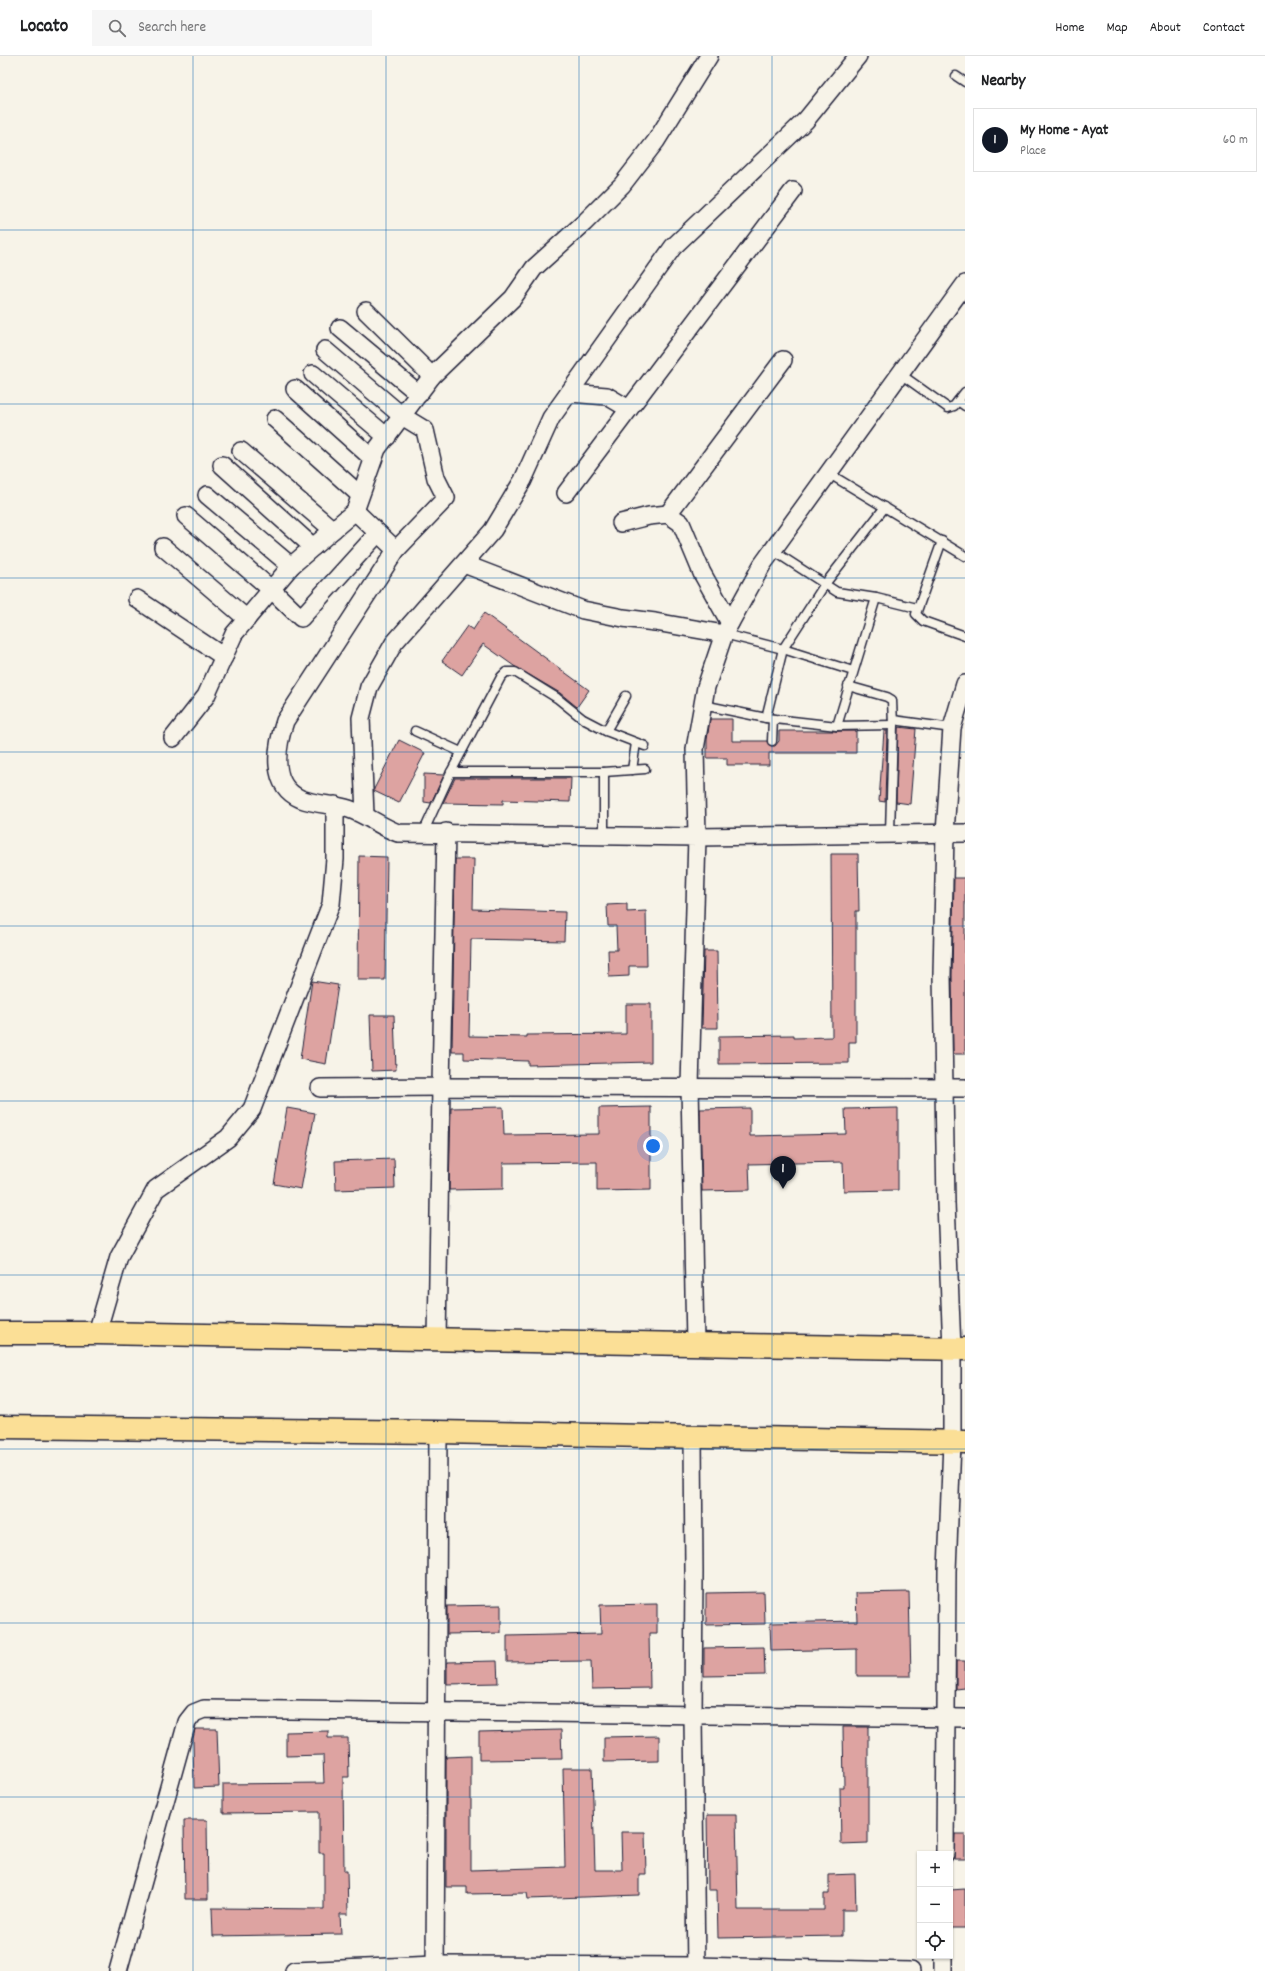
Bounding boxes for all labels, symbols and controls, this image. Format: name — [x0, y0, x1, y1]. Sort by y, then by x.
search box — [92, 10, 372, 46]
text: Locato — [20, 14, 68, 41]
icon: search — [106, 17, 128, 39]
text: Search here — [138, 17, 206, 39]
text: Home — [1055, 18, 1084, 38]
text: Map — [1106, 18, 1128, 38]
text: About — [1150, 18, 1181, 38]
text: Contact — [1203, 18, 1245, 38]
text: Nearby — [981, 70, 1025, 94]
text: My Home - Ayat — [1020, 120, 1108, 142]
text: 1 — [994, 131, 996, 150]
text: 60 m — [1223, 131, 1248, 150]
text: Place — [1020, 142, 1046, 161]
your location — [643, 1136, 663, 1156]
pin: 1 — [770, 1156, 796, 1189]
map controls — [917, 1851, 953, 1959]
button: + — [917, 1851, 953, 1887]
button: − — [917, 1887, 953, 1923]
button: locate — [917, 1923, 953, 1959]

